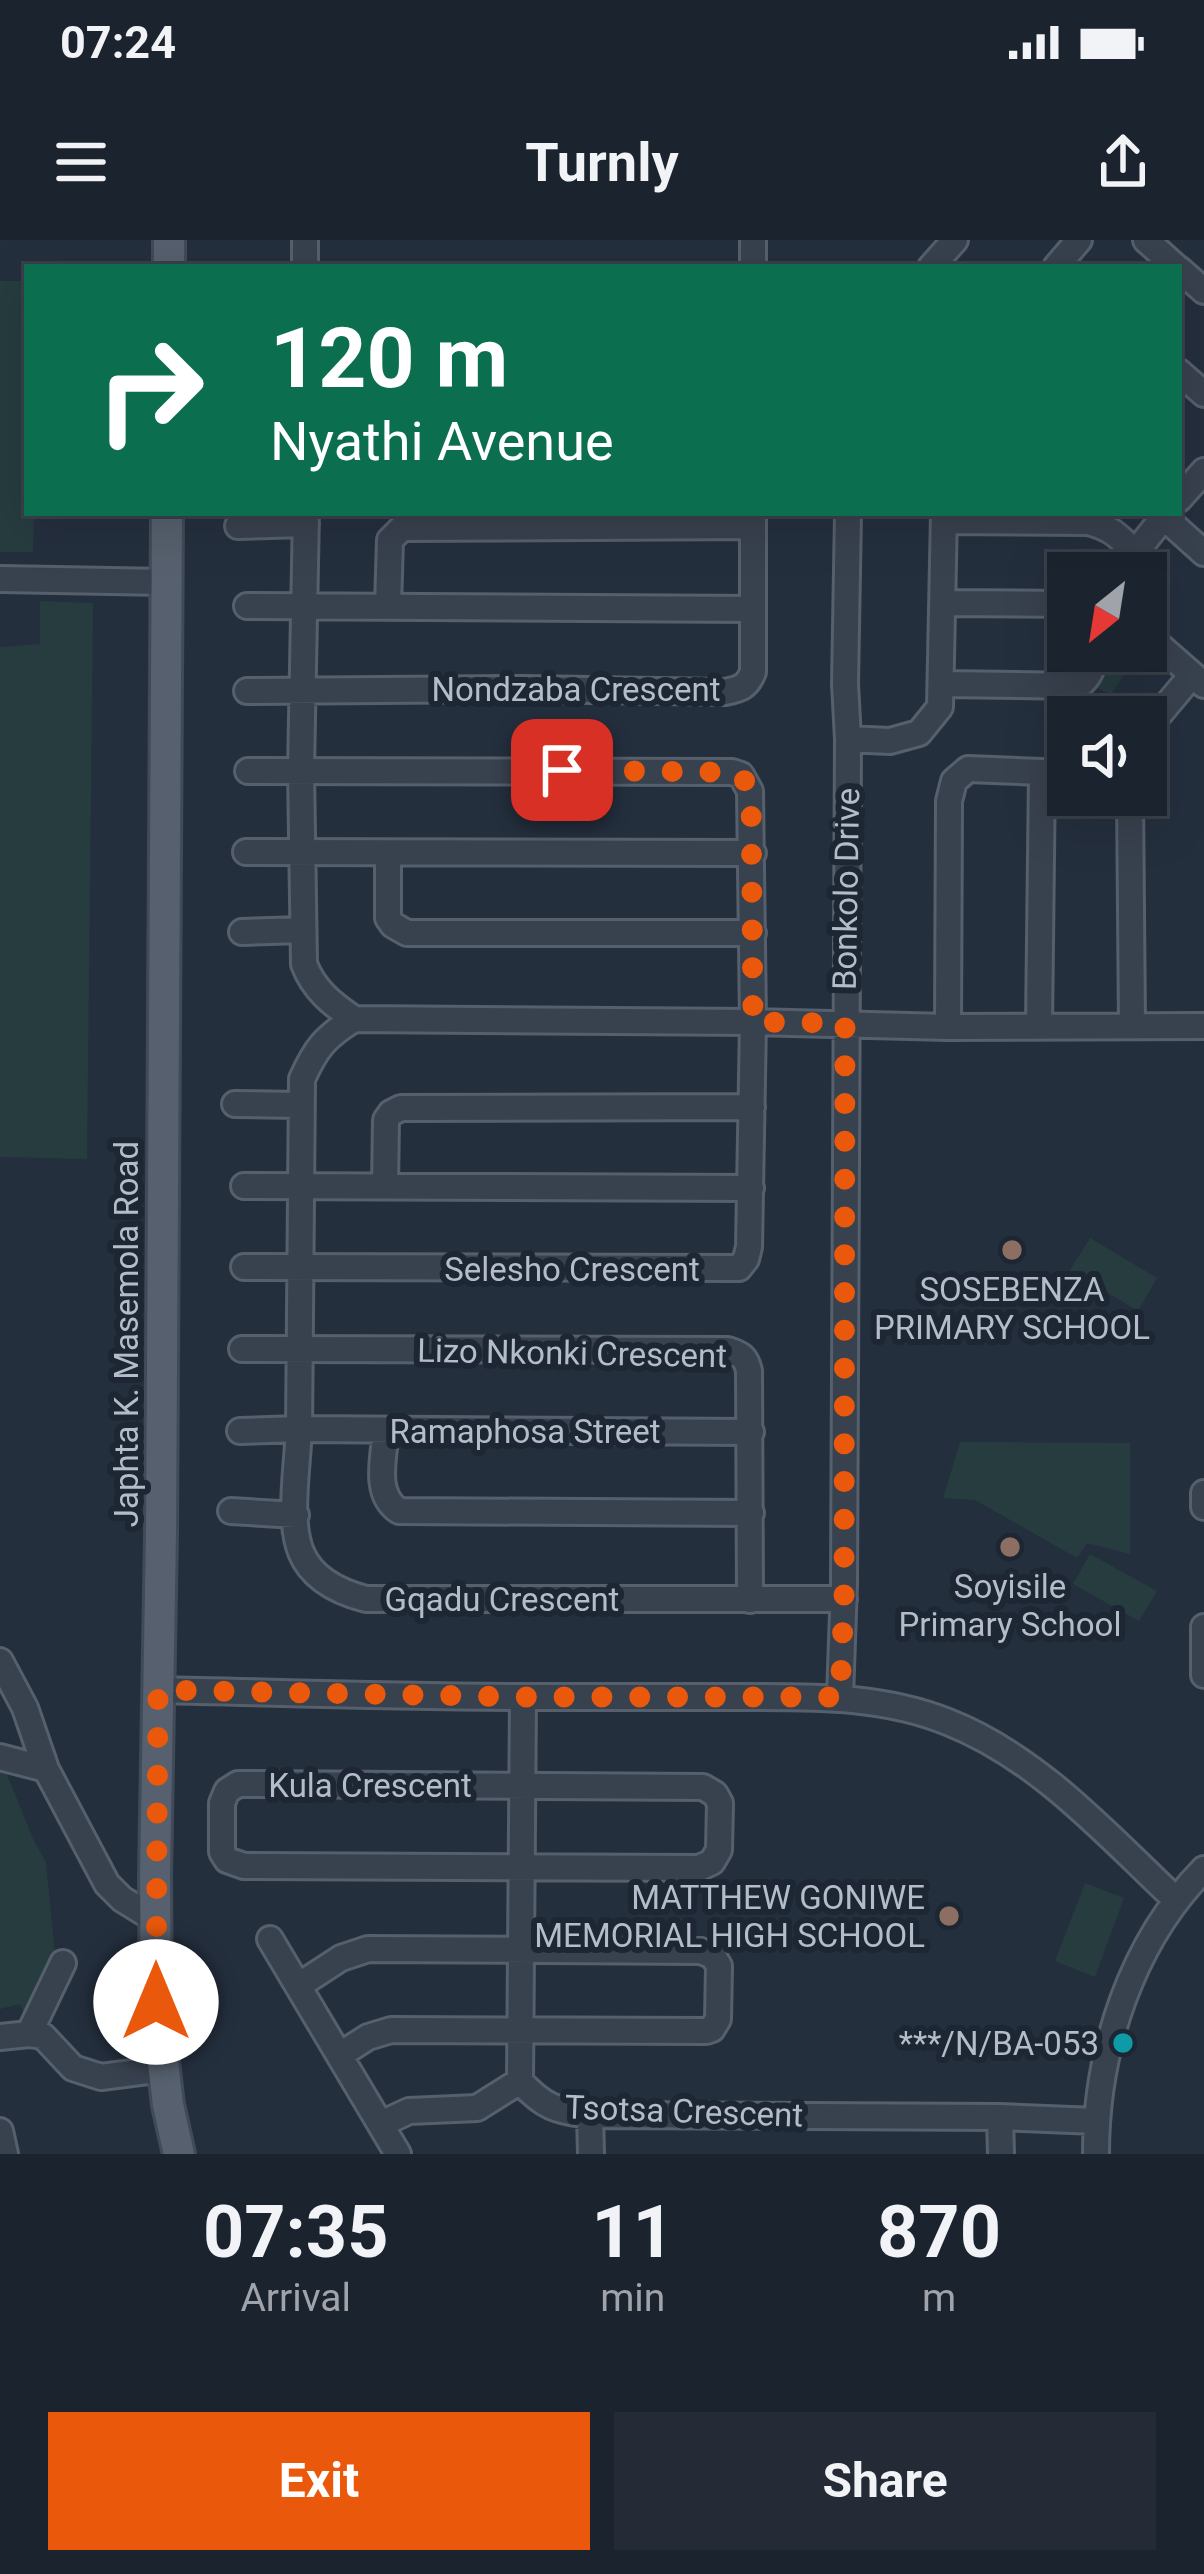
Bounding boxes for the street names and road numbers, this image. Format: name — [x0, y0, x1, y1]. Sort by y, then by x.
street label: Nondzaba Crescent — [432, 670, 720, 709]
street label: Bonkolo Drive — [825, 788, 867, 990]
street label: Japhta K. Masemola Road — [107, 1141, 146, 1527]
street label: Selesho Crescent — [444, 1250, 700, 1289]
street label: Lizo Nkonki Crescent — [417, 1331, 727, 1375]
street label: Ramaphosa Street — [390, 1412, 660, 1451]
street label: Gqadu Crescent — [385, 1580, 619, 1619]
street label: Kula Crescent — [268, 1766, 472, 1805]
street label: Tsotsa Crescent — [564, 2087, 804, 2135]

